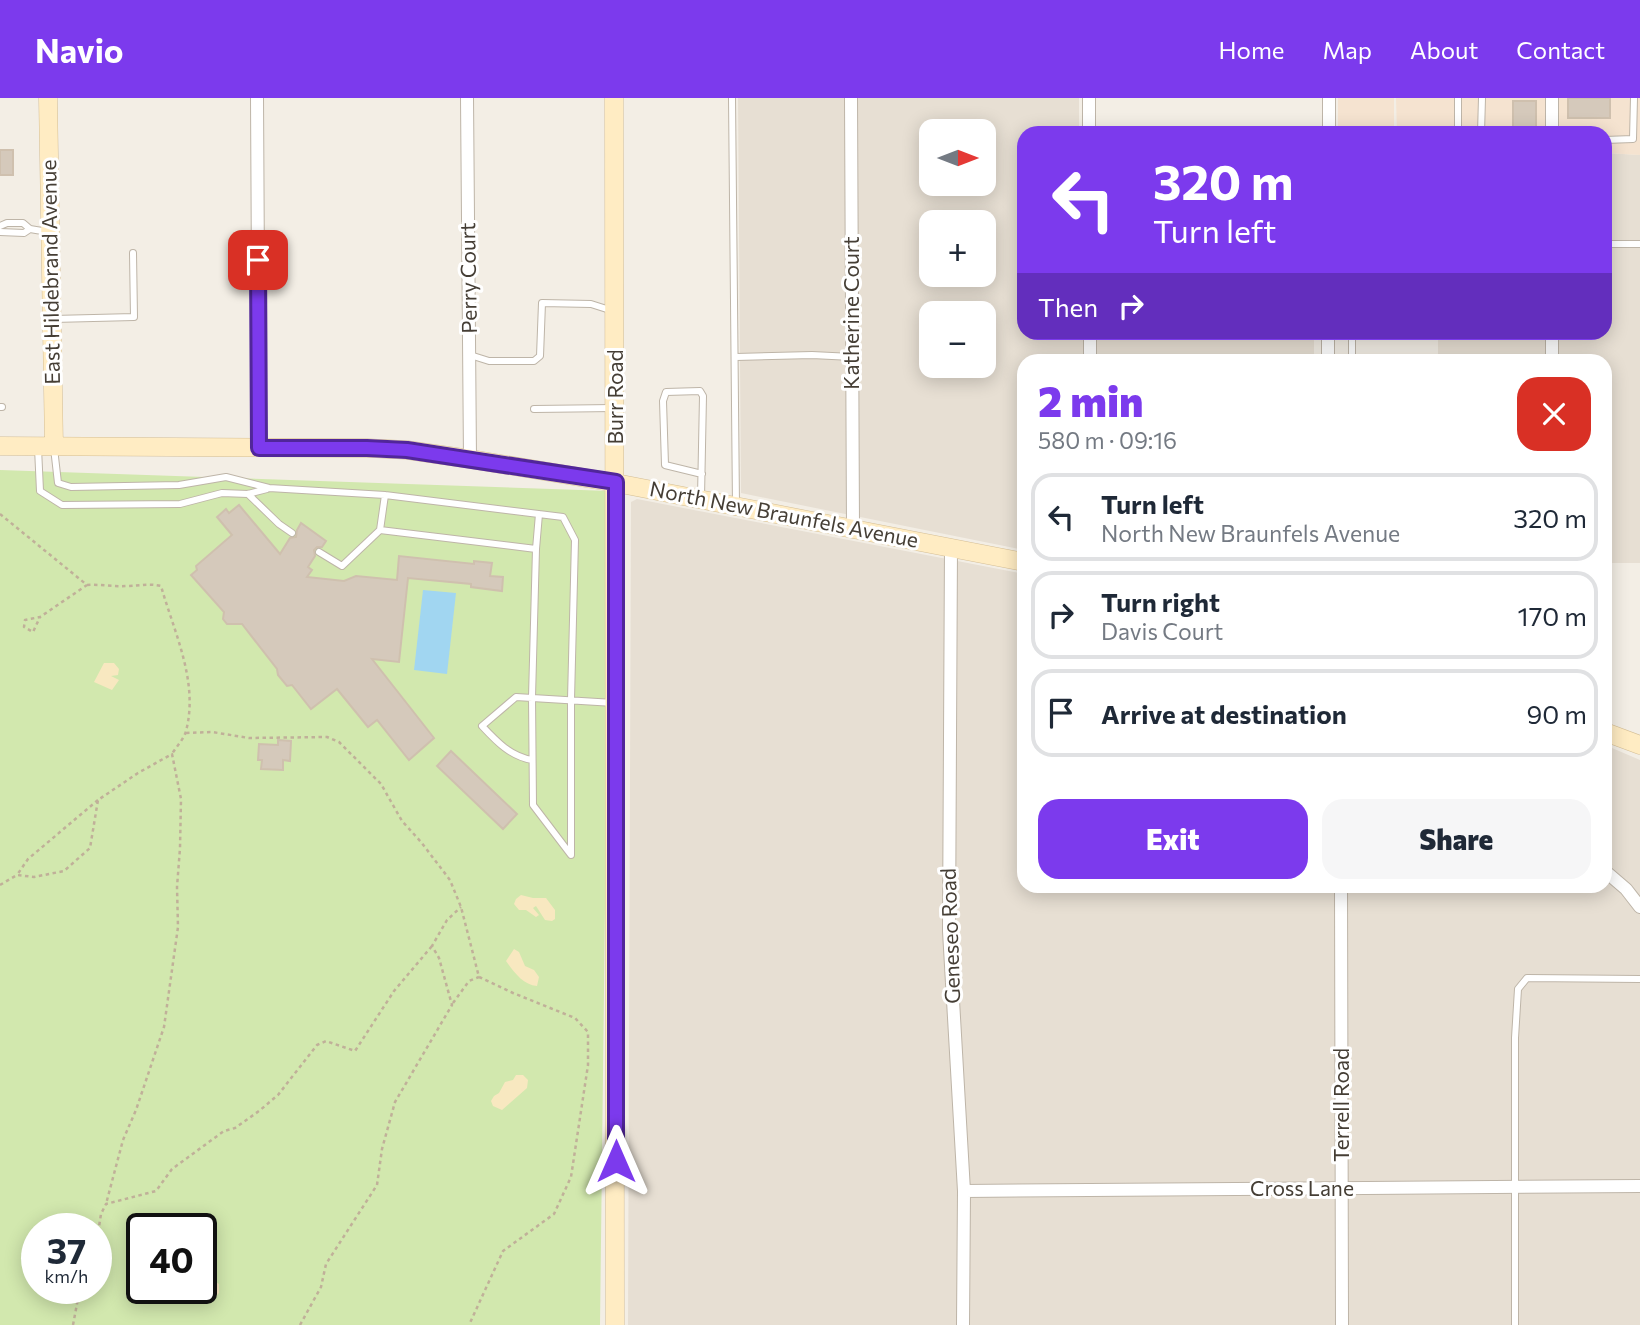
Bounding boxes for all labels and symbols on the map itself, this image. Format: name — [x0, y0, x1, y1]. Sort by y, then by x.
north arrow — [919, 119, 996, 196]
street label: East Hildebrand Avenue — [35, 159, 64, 385]
street label: Perry Court — [454, 222, 481, 334]
pin — [228, 230, 288, 290]
street label: Katherine Court — [838, 236, 863, 390]
street label: Burr Road — [602, 349, 627, 445]
street label: North New Braunfels Avenue — [648, 475, 921, 552]
street label: Geneseo Road — [935, 868, 964, 1004]
street label: Terrell Road — [1328, 1048, 1353, 1162]
position arrow — [579, 1124, 653, 1198]
street label: Cross Lane — [1250, 1175, 1354, 1200]
speed limit sign: 40 — [126, 1213, 217, 1304]

